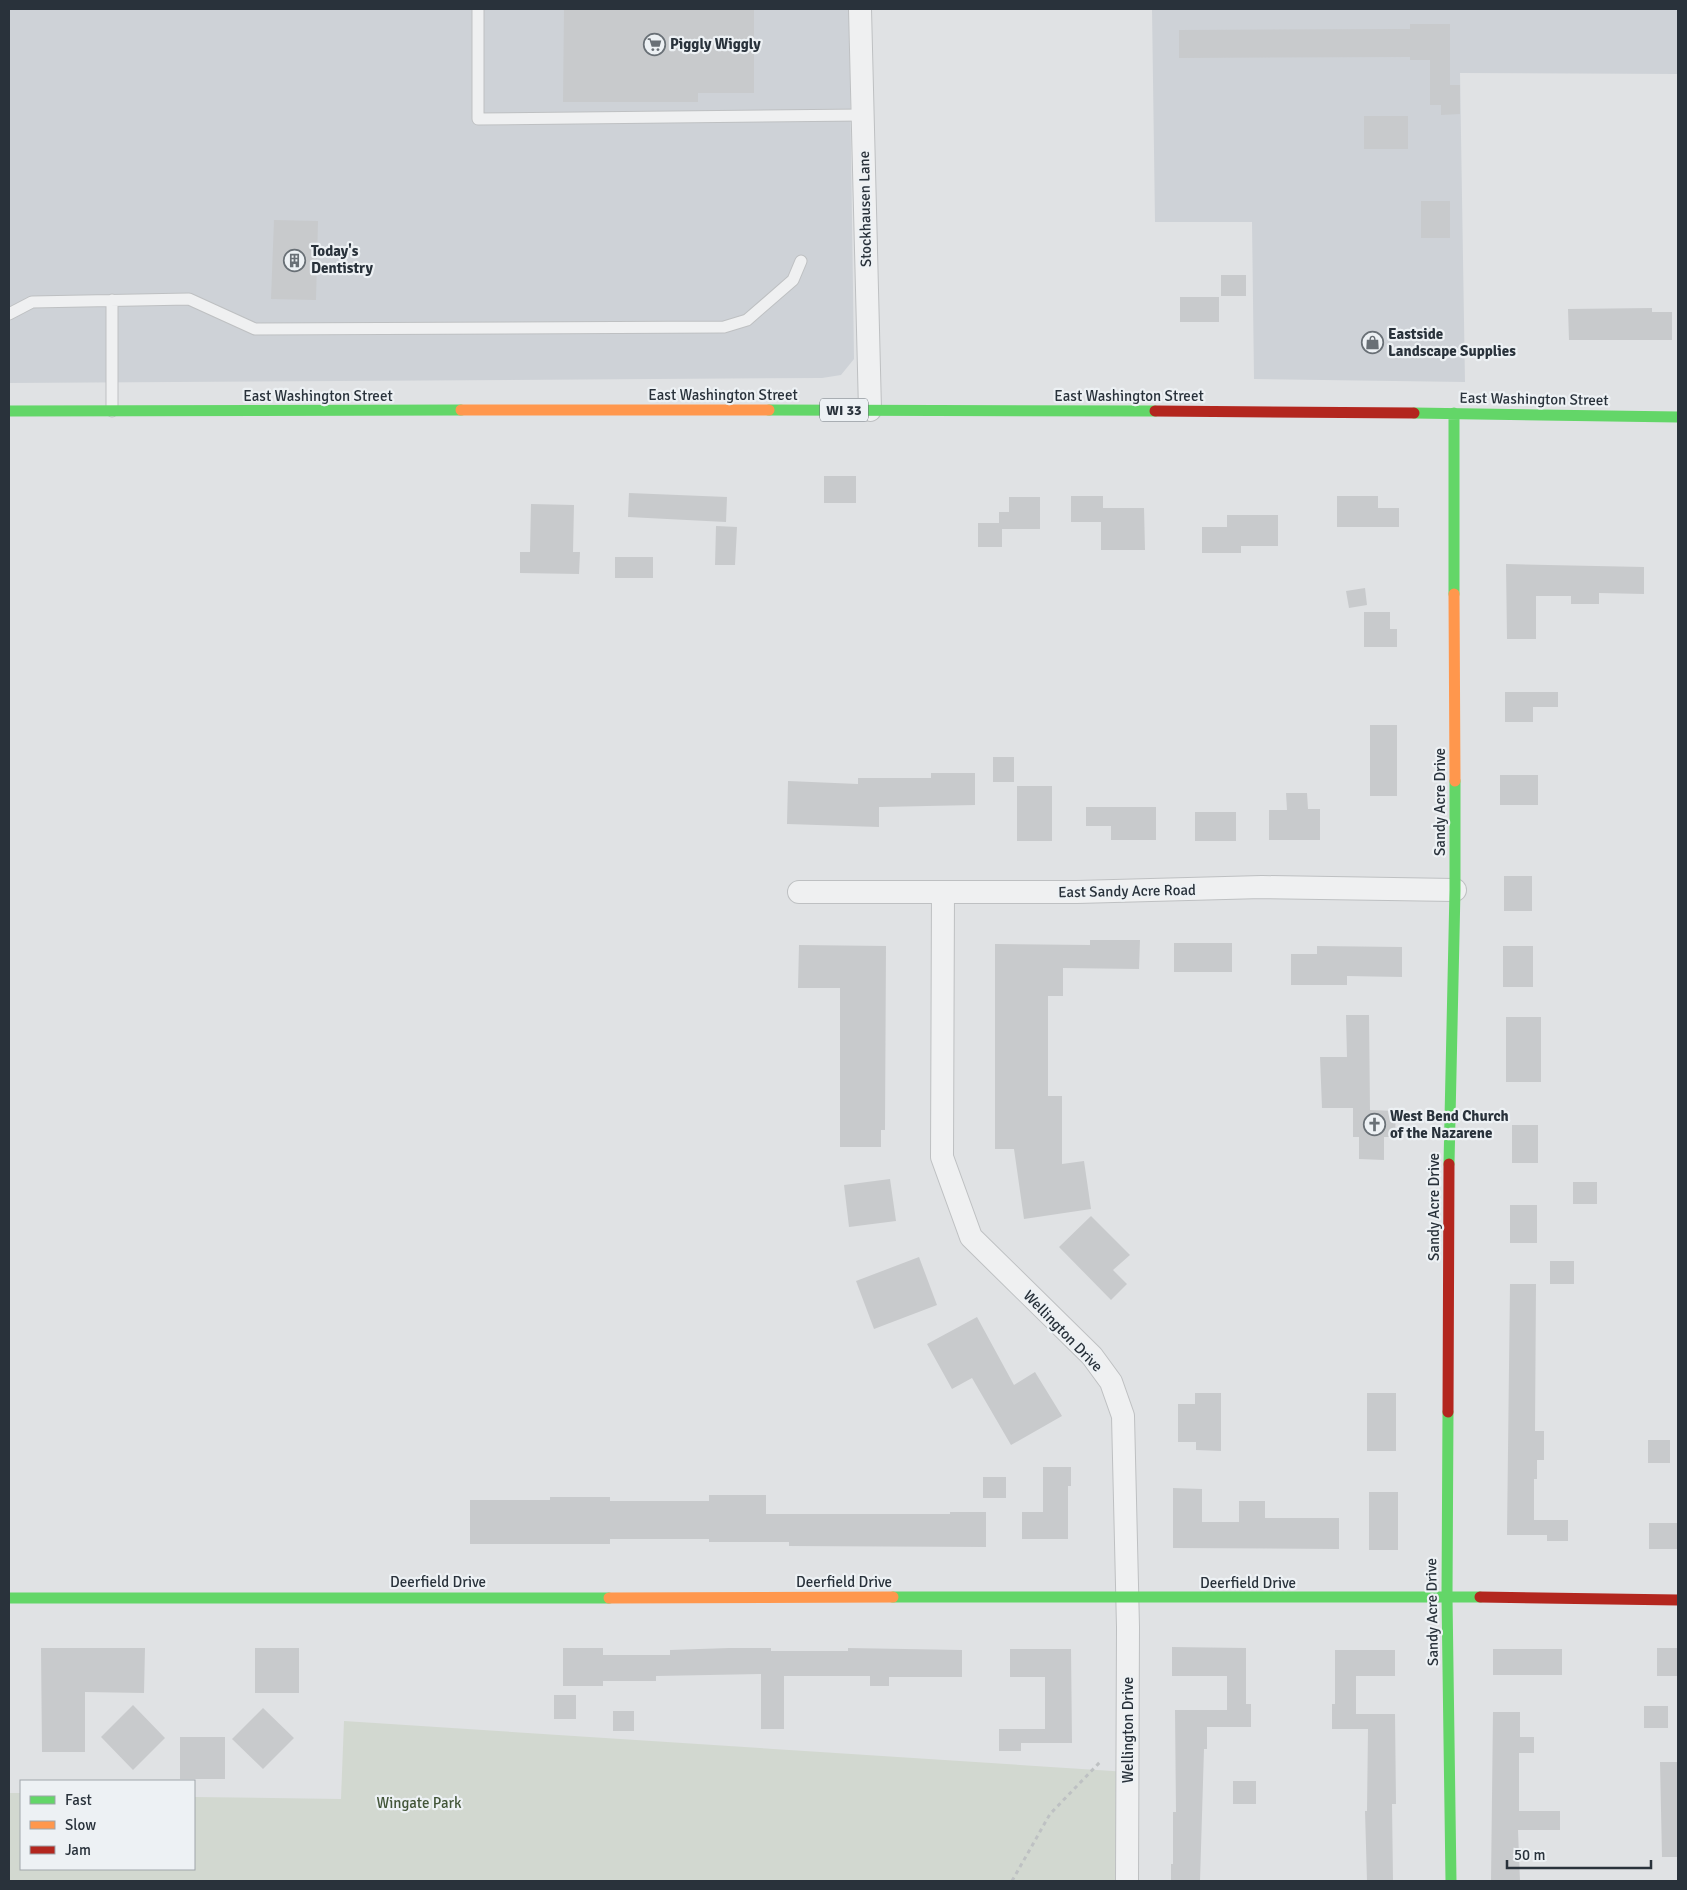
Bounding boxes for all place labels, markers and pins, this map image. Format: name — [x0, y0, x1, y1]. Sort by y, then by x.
supermarket icon: Piggly Wiggly — [642, 32, 666, 56]
place label: Piggly Wiggly — [670, 35, 761, 53]
place label: Today's Dentistry — [311, 242, 373, 277]
building icon: Today's Dentistry — [283, 248, 307, 272]
place label: Eastside Landscape Supplies — [1388, 325, 1516, 360]
shop icon: Eastside Landscape Supplies — [1360, 331, 1384, 355]
place label: West Bend Church of the Nazarene — [1390, 1107, 1509, 1142]
church icon: West Bend Church of the Nazarene — [1362, 1113, 1386, 1137]

